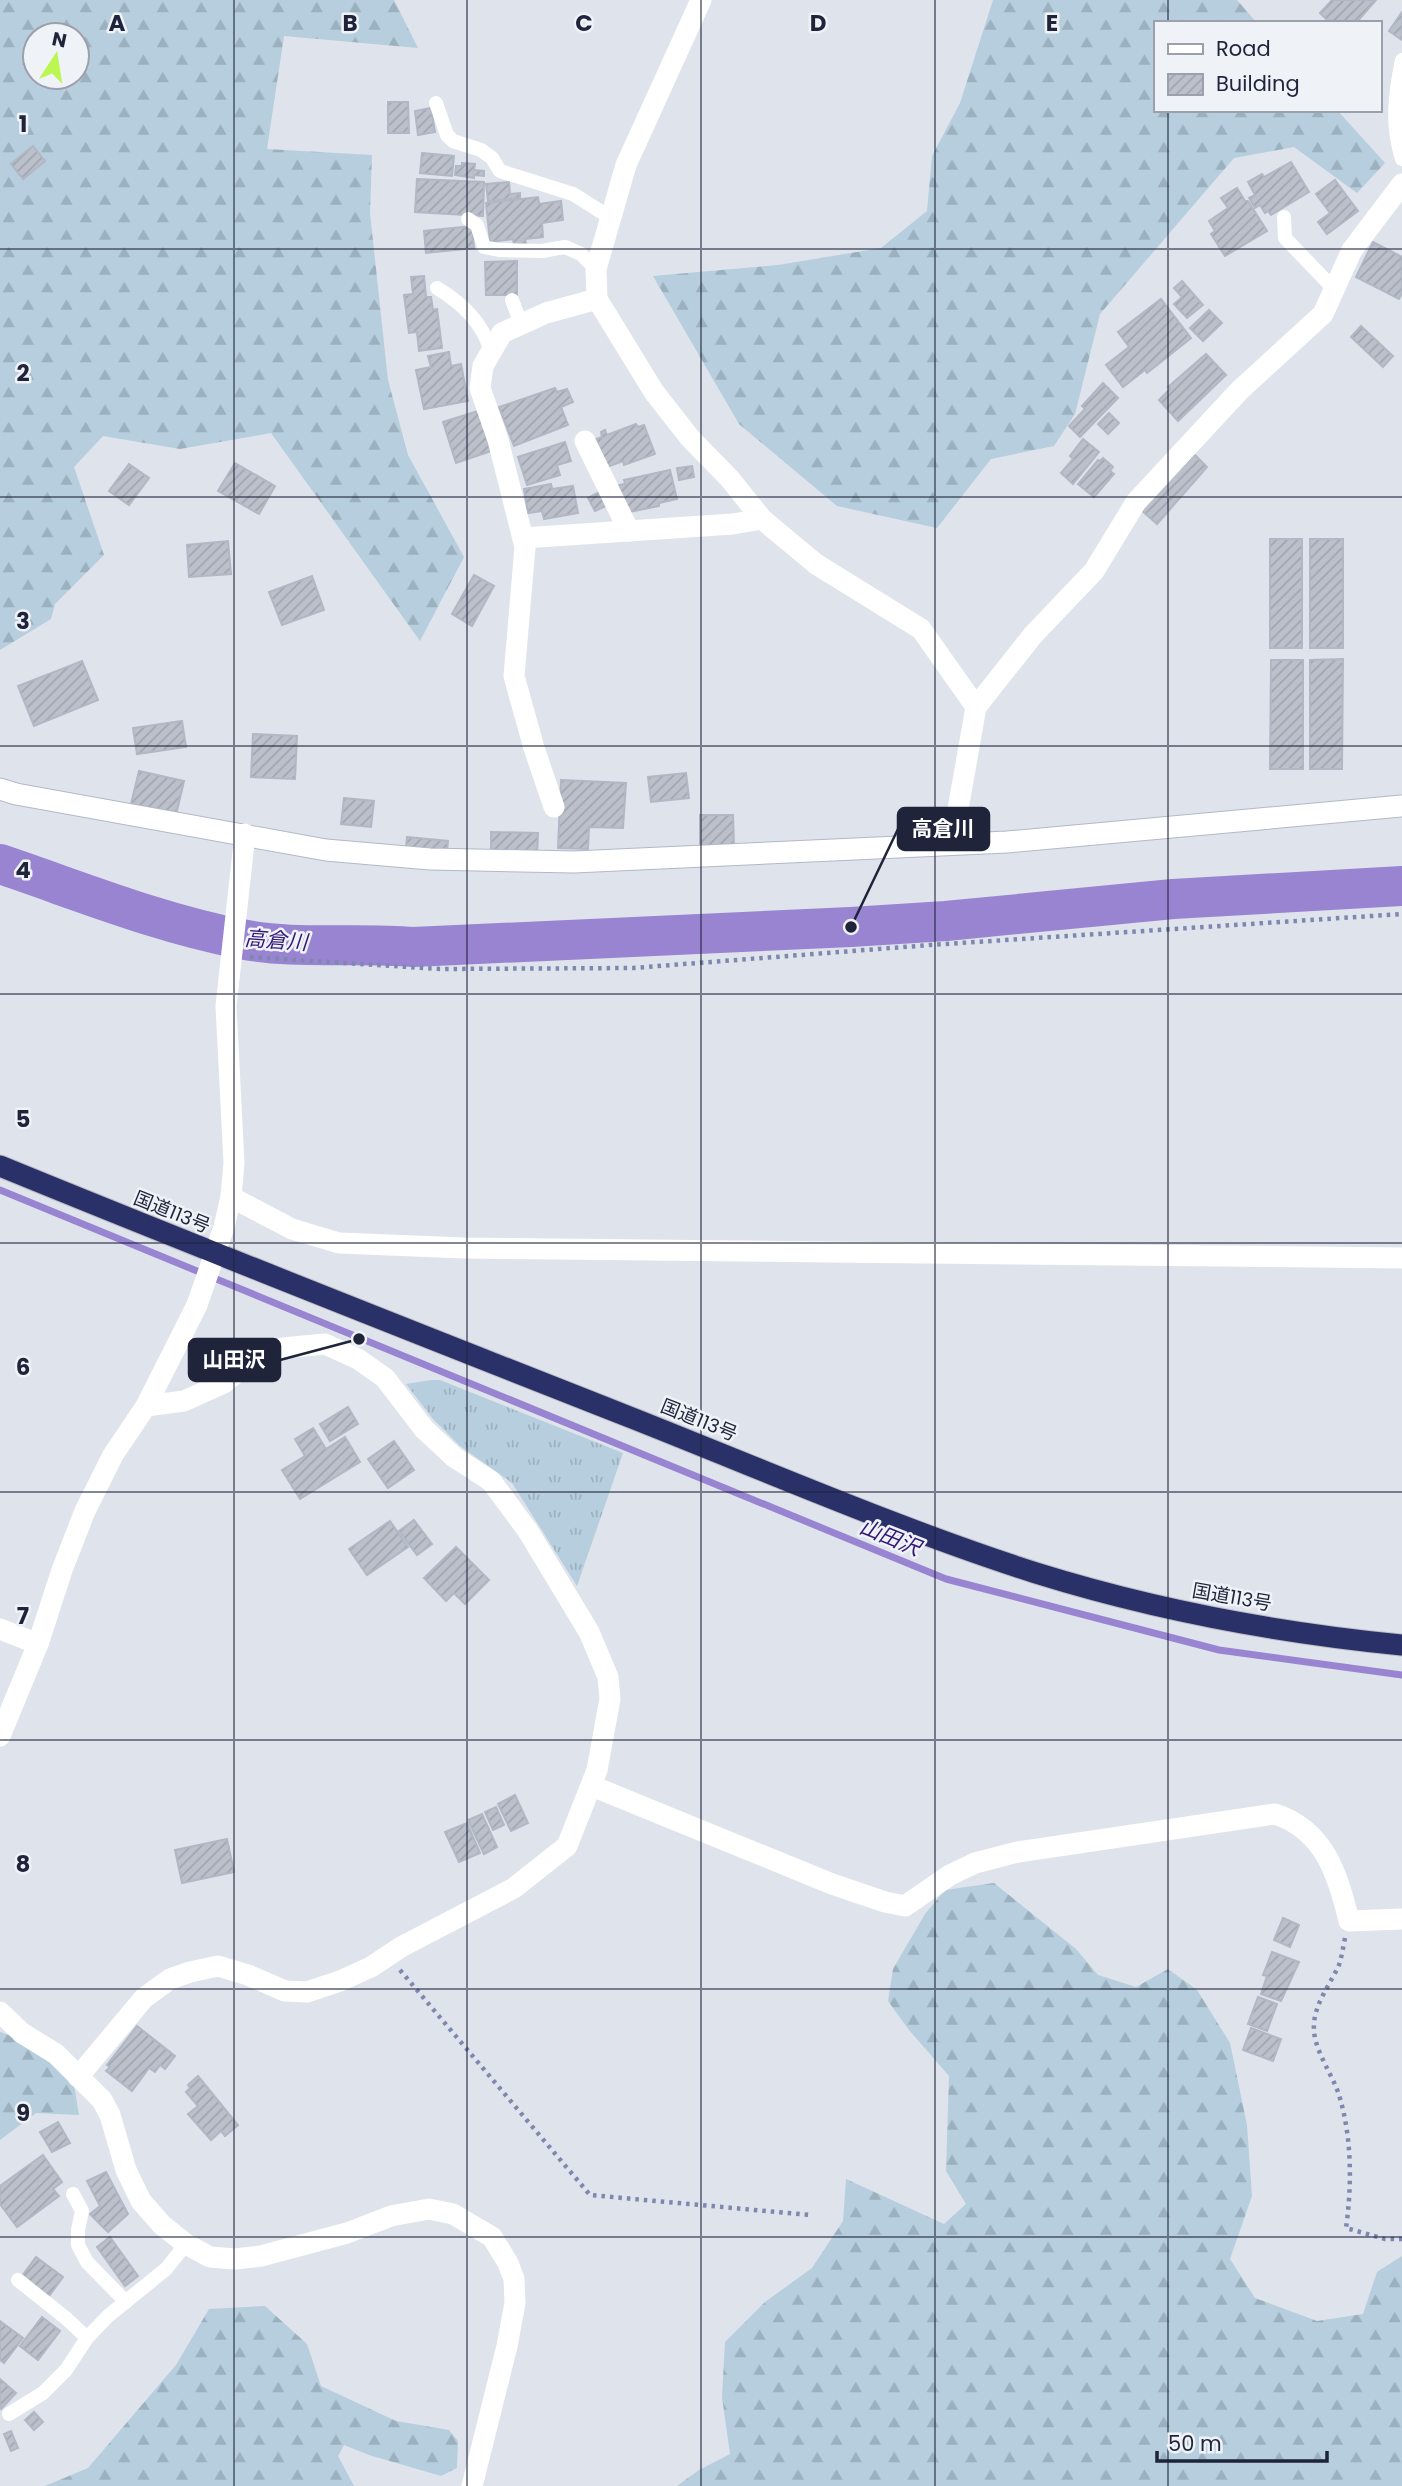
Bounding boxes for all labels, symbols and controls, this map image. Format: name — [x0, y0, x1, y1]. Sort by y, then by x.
text: A — [109, 7, 126, 39]
text: B — [342, 7, 358, 39]
text: C — [575, 7, 593, 39]
text: D — [810, 7, 826, 39]
text: E — [1046, 7, 1058, 39]
north arrow — [21, 21, 91, 91]
legend — [1154, 21, 1381, 112]
text: N — [50, 25, 69, 55]
text: Road — [1216, 34, 1271, 63]
text: Building — [1216, 69, 1300, 98]
text: 1 — [19, 108, 27, 140]
text: 2 — [16, 357, 30, 389]
text: 3 — [16, 605, 30, 637]
callout: 高倉川 — [898, 808, 989, 850]
text: 高倉川 — [912, 814, 975, 843]
text: 4 — [15, 854, 31, 886]
water label: 高倉川 — [244, 923, 310, 957]
text: 5 — [16, 1103, 30, 1135]
street label: 国道113号 — [130, 1184, 214, 1240]
callout: 山田沢 — [189, 1339, 280, 1381]
text: 山田沢 — [203, 1345, 266, 1374]
text: 6 — [16, 1351, 30, 1383]
street label: 国道113号 — [657, 1392, 741, 1448]
water label: 山田沢 — [855, 1512, 927, 1563]
street label: 国道113号 — [1190, 1577, 1274, 1617]
text: 7 — [17, 1600, 29, 1632]
text: 8 — [16, 1848, 30, 1880]
text: 9 — [16, 2097, 30, 2129]
scale bar — [1157, 2420, 1327, 2464]
text: 50 m — [1168, 2429, 1222, 2458]

